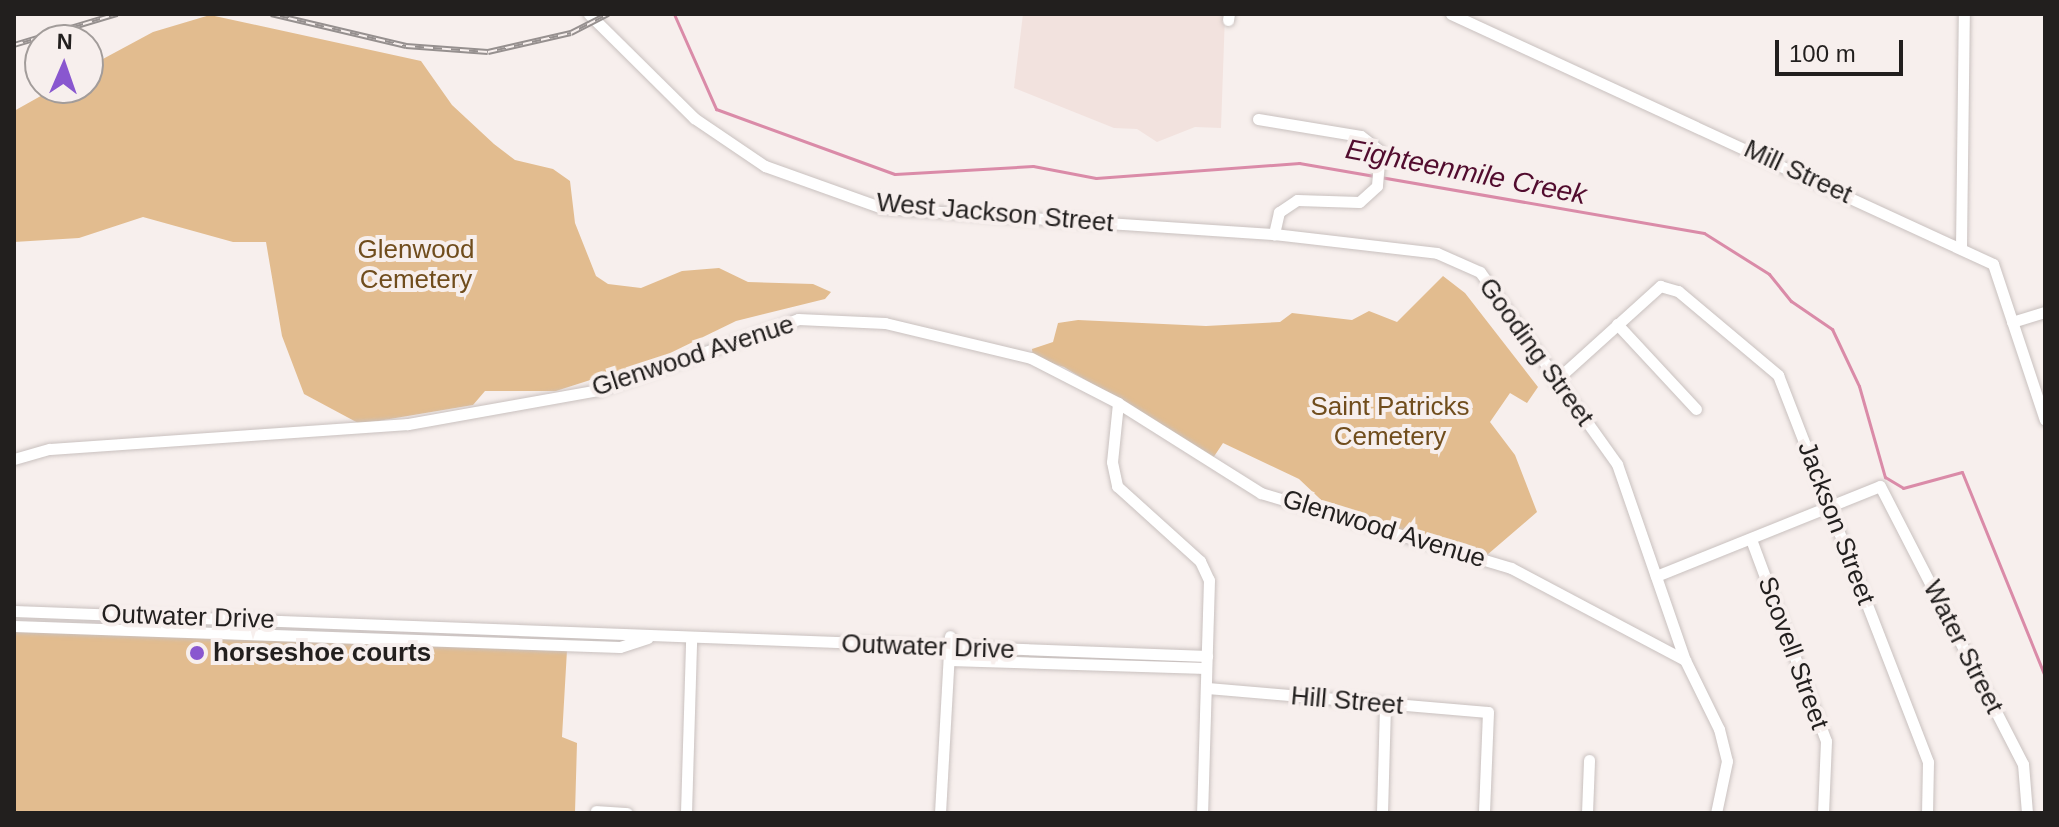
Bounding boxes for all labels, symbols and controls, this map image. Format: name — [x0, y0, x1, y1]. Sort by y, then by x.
north arrow — [24, 24, 104, 104]
scale bar — [1779, 24, 1907, 74]
text: N — [56, 29, 73, 54]
text: 100 m — [1789, 40, 1856, 67]
water label: Eighteenmile Creek — [1343, 132, 1589, 212]
street label: Mill Street — [1739, 133, 1857, 211]
street label: West Jackson Street — [875, 187, 1115, 239]
park label: Glenwood Cemetery — [357, 234, 475, 296]
street label: Gooding Street — [1472, 272, 1600, 432]
street label: Glenwood Avenue — [587, 308, 799, 404]
park label: Saint Patricks Cemetery — [1311, 391, 1469, 452]
street label: Jackson Street — [1791, 437, 1881, 609]
street label: Glenwood Avenue — [1278, 483, 1490, 575]
street label: Scovell Street — [1751, 572, 1835, 734]
street label: Water Street — [1916, 575, 2010, 719]
street label: Outwater Drive — [101, 598, 275, 636]
street label: Outwater Drive — [841, 628, 1015, 666]
place label: horseshoe courts — [213, 637, 431, 669]
marker: horseshoe courts — [188, 644, 206, 662]
street label: Hill Street — [1290, 681, 1404, 721]

